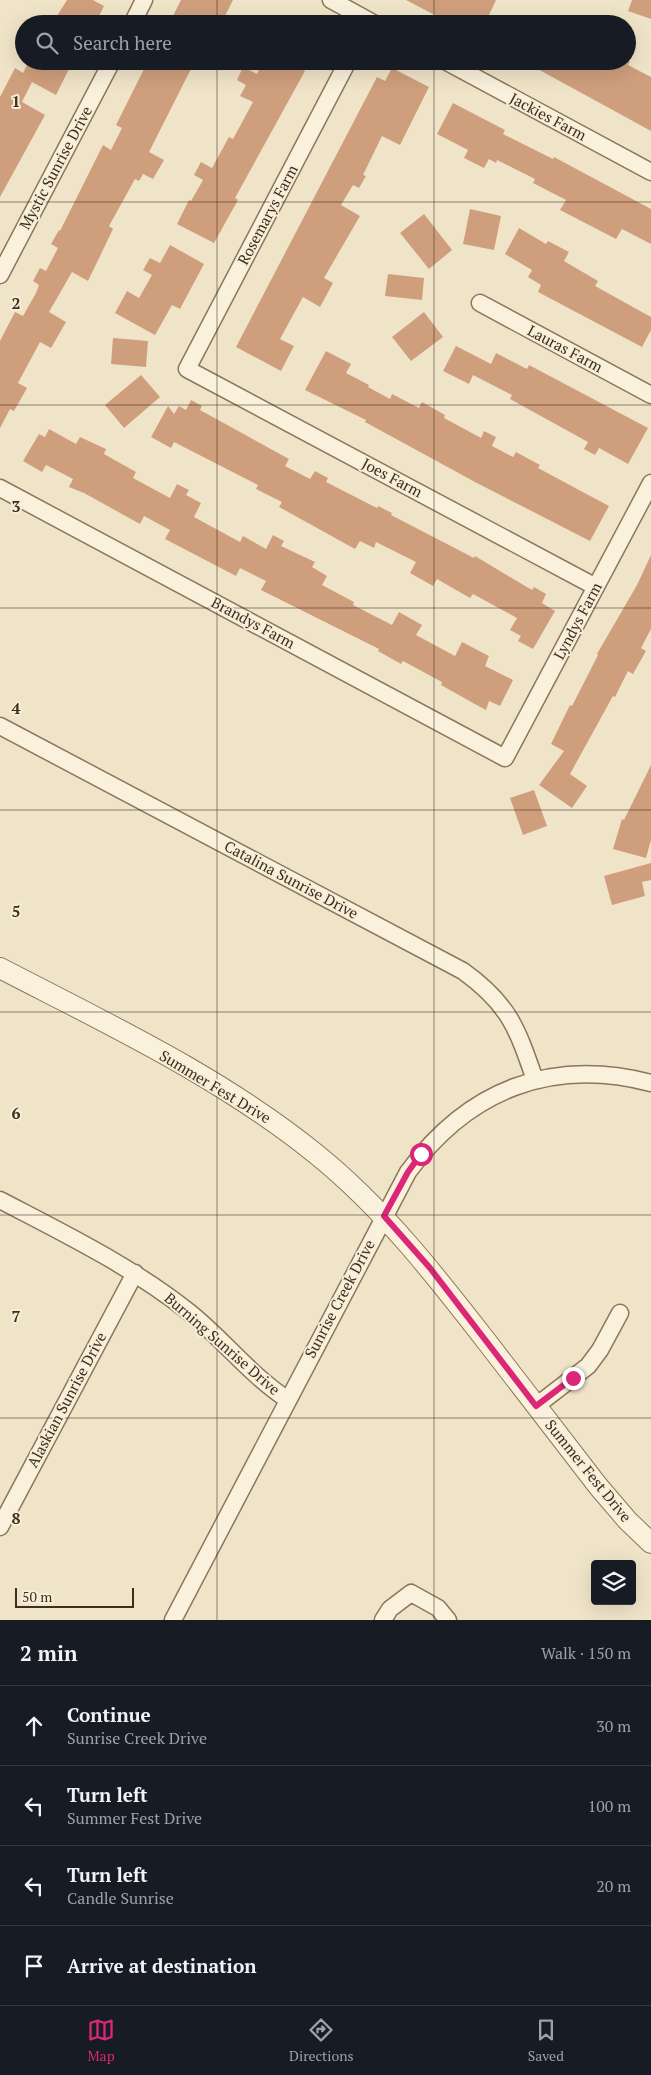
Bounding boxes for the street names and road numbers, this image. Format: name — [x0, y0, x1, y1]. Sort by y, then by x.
street label: Jackies Farm — [507, 88, 590, 145]
street label: Mystic Sunrise Drive — [14, 102, 96, 233]
street label: Rosemarys Farm — [232, 161, 302, 268]
street label: Lauras Farm — [524, 320, 607, 376]
street label: Joes Farm — [359, 453, 426, 501]
street label: Lyndys Farm — [548, 578, 606, 663]
street label: Brandys Farm — [208, 592, 299, 653]
street label: Catalina Sunrise Drive — [221, 835, 362, 923]
street label: Summer Fest Drive — [156, 1045, 275, 1127]
street label: Sunrise Creek Drive — [299, 1236, 379, 1361]
street label: Burning Sunrise Drive — [161, 1288, 285, 1399]
street label: Alaskian Sunrise Drive — [22, 1328, 110, 1471]
street label: Summer Fest Drive — [541, 1415, 636, 1526]

